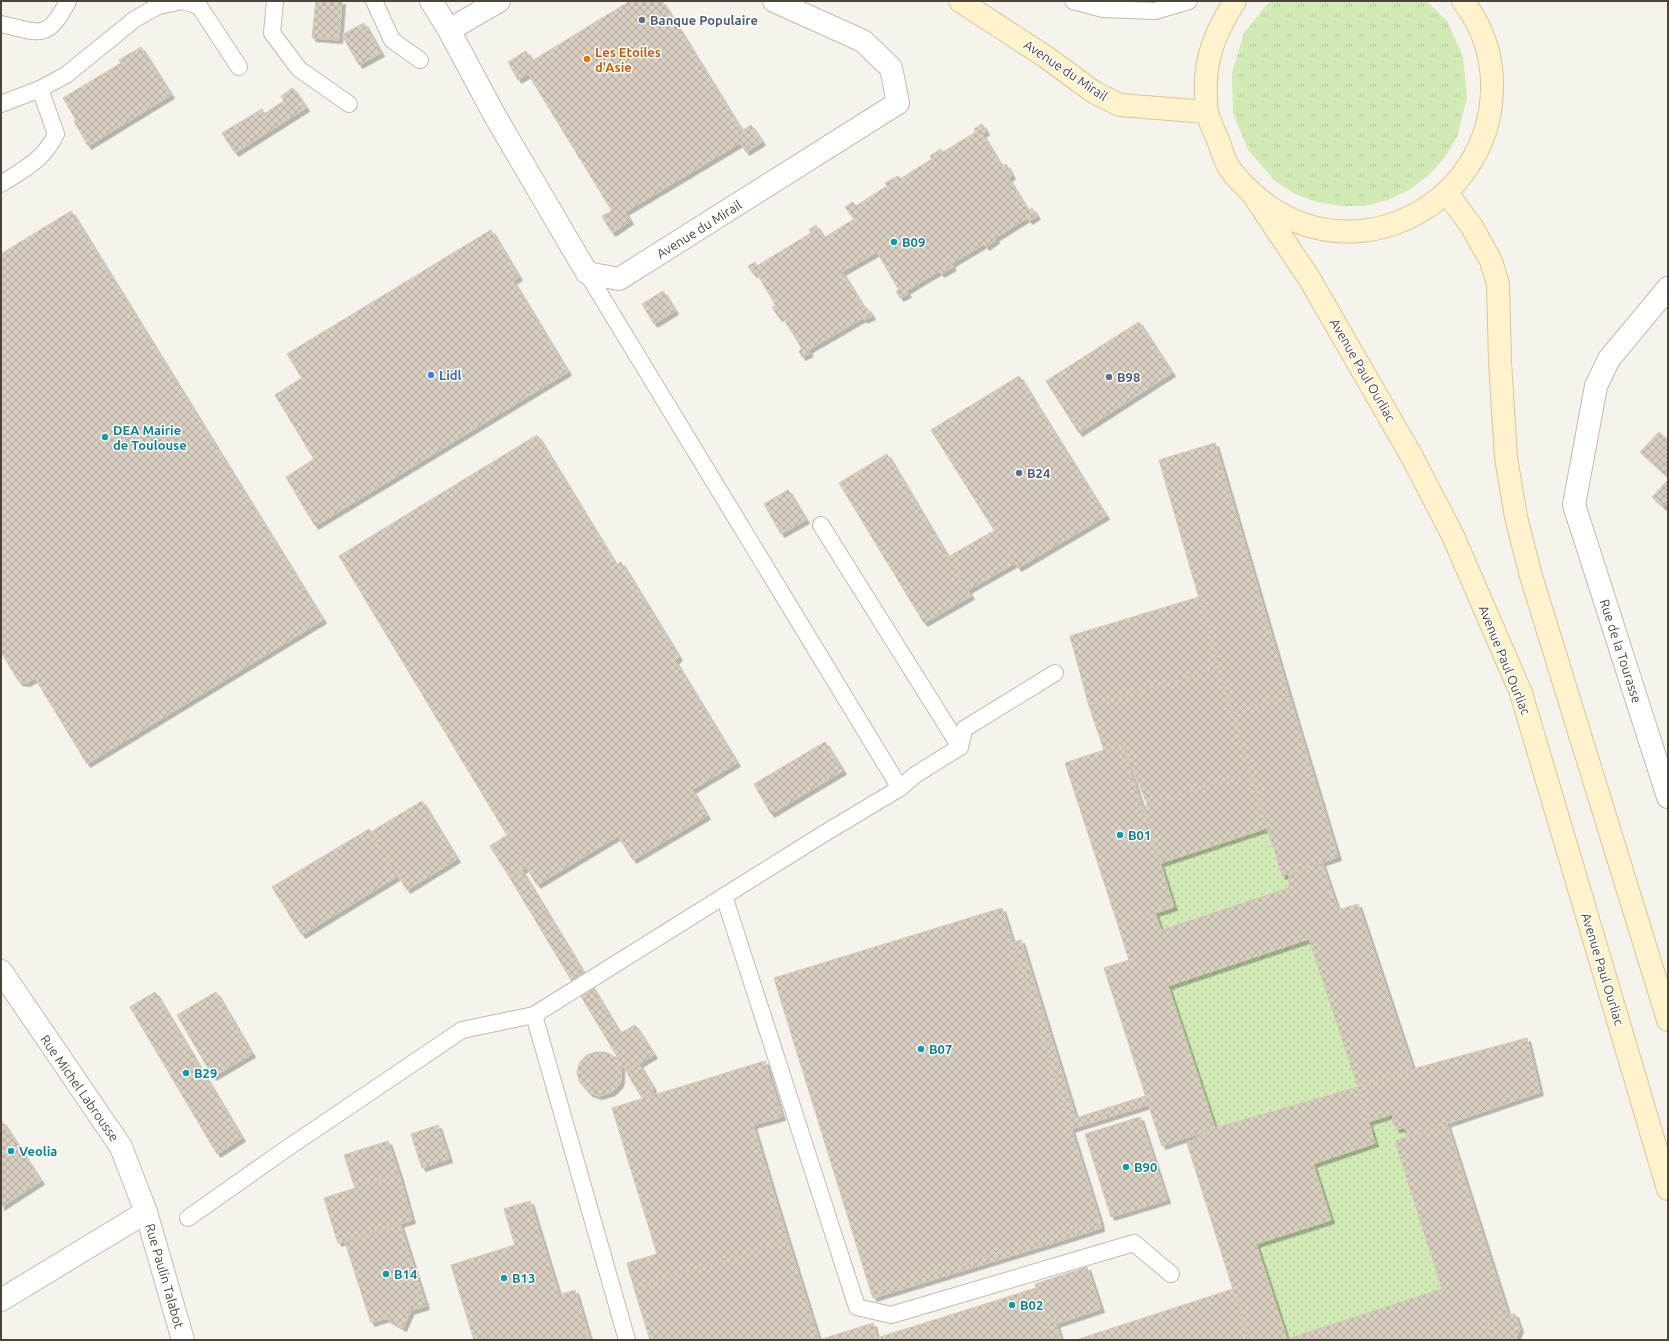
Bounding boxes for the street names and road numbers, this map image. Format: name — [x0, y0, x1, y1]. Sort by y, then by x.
street label: Avenue du Mirail — [1022, 37, 1111, 103]
street label: Avenue du Mirail — [654, 197, 745, 261]
street label: Avenue Paul Ourliac — [1328, 316, 1398, 424]
street label: Rue de la Tourasse — [1598, 597, 1644, 705]
street label: Avenue Paul Ourliac — [1477, 603, 1533, 717]
street label: Avenue Paul Ourliac — [1579, 911, 1627, 1027]
street label: Rue Michel Labrousse — [38, 1032, 122, 1144]
street label: Rue Paulin Talabot — [143, 1222, 187, 1330]

